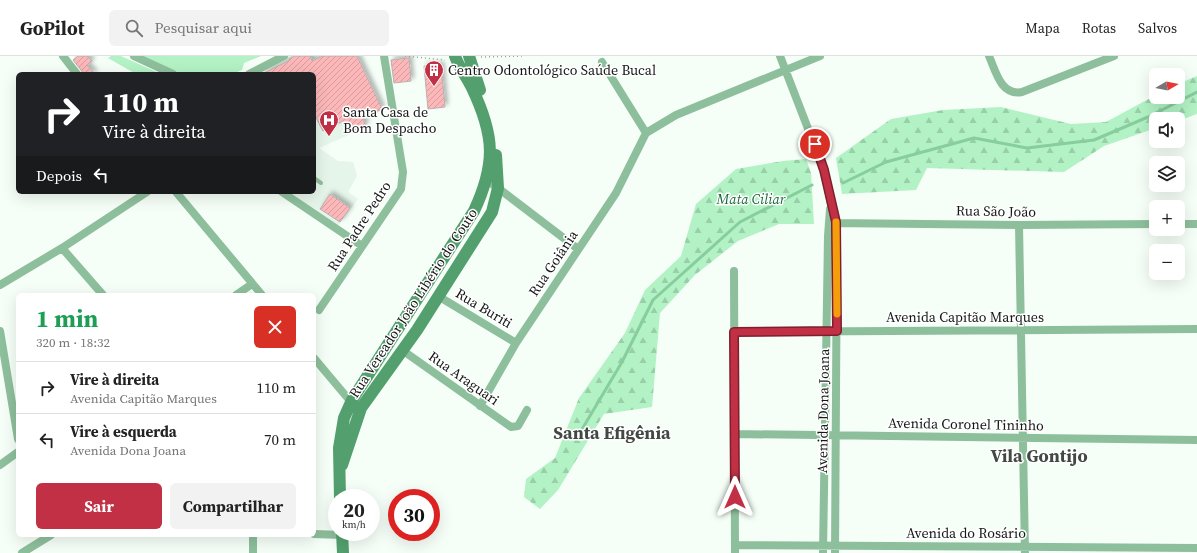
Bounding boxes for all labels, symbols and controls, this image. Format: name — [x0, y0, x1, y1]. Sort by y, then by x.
search box — [109, 10, 389, 46]
text: GoPilot — [20, 15, 85, 41]
icon: search — [123, 17, 145, 39]
text: Pesquisar aqui — [155, 17, 252, 38]
text: Mapa — [1025, 18, 1060, 38]
text: Rotas — [1082, 18, 1116, 38]
text: Salvos — [1138, 18, 1177, 38]
building icon: Centro Odontológico Saúde Bucal — [423, 59, 445, 87]
place label: Centro Odontológico Saúde Bucal — [448, 60, 656, 80]
north arrow — [1149, 68, 1185, 104]
map controls — [1149, 68, 1185, 280]
text: 110 m — [102, 83, 179, 121]
icon: right — [36, 88, 88, 140]
place label: Santa Casa de Bom Despacho — [343, 102, 437, 138]
hospital icon: Santa Casa de Bom Despacho — [318, 109, 340, 137]
button: sound — [1149, 112, 1185, 148]
text: Vire à direita — [102, 119, 206, 144]
pin — [798, 127, 832, 161]
icon: arrive — [804, 133, 826, 155]
button: layers — [1149, 156, 1185, 192]
icon: left — [90, 164, 112, 186]
text: Depois — [36, 165, 82, 186]
street label: Rua Padre Pedro — [322, 177, 396, 275]
park label: Mata Ciliar — [716, 189, 786, 209]
street label: Rua São João — [956, 200, 1037, 222]
button: + — [1149, 200, 1185, 236]
street label: Rua Vereador João Libério do Couto — [344, 204, 482, 402]
street label: Rua Goiânia — [524, 225, 583, 300]
button: − — [1149, 244, 1185, 280]
street label: Rua Buriti — [452, 283, 516, 333]
text: 1 min — [36, 302, 98, 335]
button: close — [254, 306, 296, 348]
street label: Avenida Capitão Marques — [886, 307, 1044, 327]
text: 320 m · 18:32 — [36, 334, 110, 351]
street label: Rua Araguari — [425, 346, 503, 410]
street label: Avenida Dona Joana — [812, 347, 834, 474]
text: Vire à direita — [70, 369, 159, 390]
icon: right — [36, 377, 58, 399]
text: 110 m — [256, 377, 296, 398]
text: Avenida Capitão Marques — [70, 390, 217, 407]
street label: Avenida Coronel Tininho — [888, 413, 1044, 435]
district label: Santa Efigênia — [553, 420, 671, 445]
text: Vire à esquerda — [70, 421, 177, 442]
icon: left — [36, 429, 58, 451]
text: 70 m — [264, 429, 296, 450]
text: Avenida Dona Joana — [70, 442, 186, 459]
district label: Vila Gontijo — [990, 443, 1088, 468]
position arrow — [714, 476, 756, 518]
button: Sair — [36, 483, 162, 529]
button: Compartilhar — [170, 483, 296, 529]
speed limit sign: 30 — [388, 489, 440, 541]
text: 20 — [343, 496, 365, 524]
text: km/h — [342, 518, 366, 531]
street label: Avenida do Rosário — [906, 523, 1026, 543]

